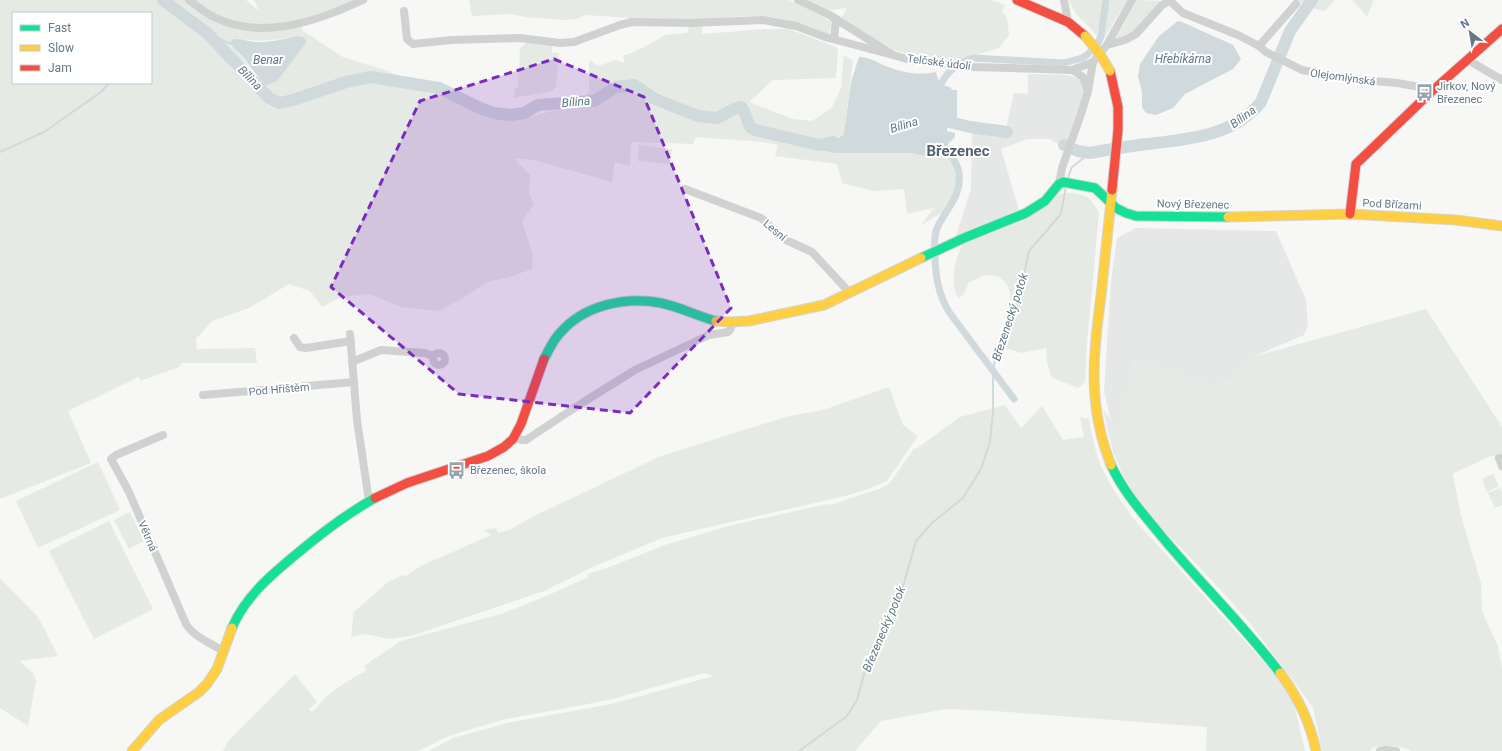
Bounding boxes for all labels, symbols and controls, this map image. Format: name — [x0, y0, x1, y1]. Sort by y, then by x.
legend — [12, 12, 152, 84]
north arrow — [1450, 12, 1490, 52]
text: N — [1458, 16, 1472, 31]
text: Fast — [48, 21, 71, 35]
text: Slow — [48, 41, 74, 55]
street label: Telčské údolí — [906, 52, 973, 73]
water label: Hřebíkárna — [1155, 52, 1211, 66]
water label: Benar — [253, 53, 284, 67]
text: Jam — [48, 61, 72, 75]
water label: Bílina — [235, 63, 265, 93]
street label: Olejomlýnská — [1309, 66, 1376, 89]
place label: Jirkov, Nový Březenec — [1437, 80, 1496, 106]
bus stop icon: Jirkov, Nový Březenec — [1414, 82, 1434, 102]
water label: Bílina — [561, 94, 591, 110]
water label: Bílina — [1227, 103, 1259, 131]
water label: Bílina — [888, 114, 920, 136]
district label: Březenec — [927, 142, 990, 160]
street label: Pod Břízami — [1362, 196, 1422, 213]
street label: Nový Březenec — [1157, 197, 1230, 212]
street label: Lesní — [760, 217, 790, 245]
water label: Březenecký potok — [989, 270, 1031, 363]
street label: Pod Hřištěm — [248, 380, 310, 399]
bus stop icon: Březenec, škola — [447, 460, 467, 480]
place label: Březenec, škola — [470, 464, 546, 477]
street label: Větrná — [135, 519, 160, 553]
water label: Březenecký potok — [860, 583, 909, 674]

